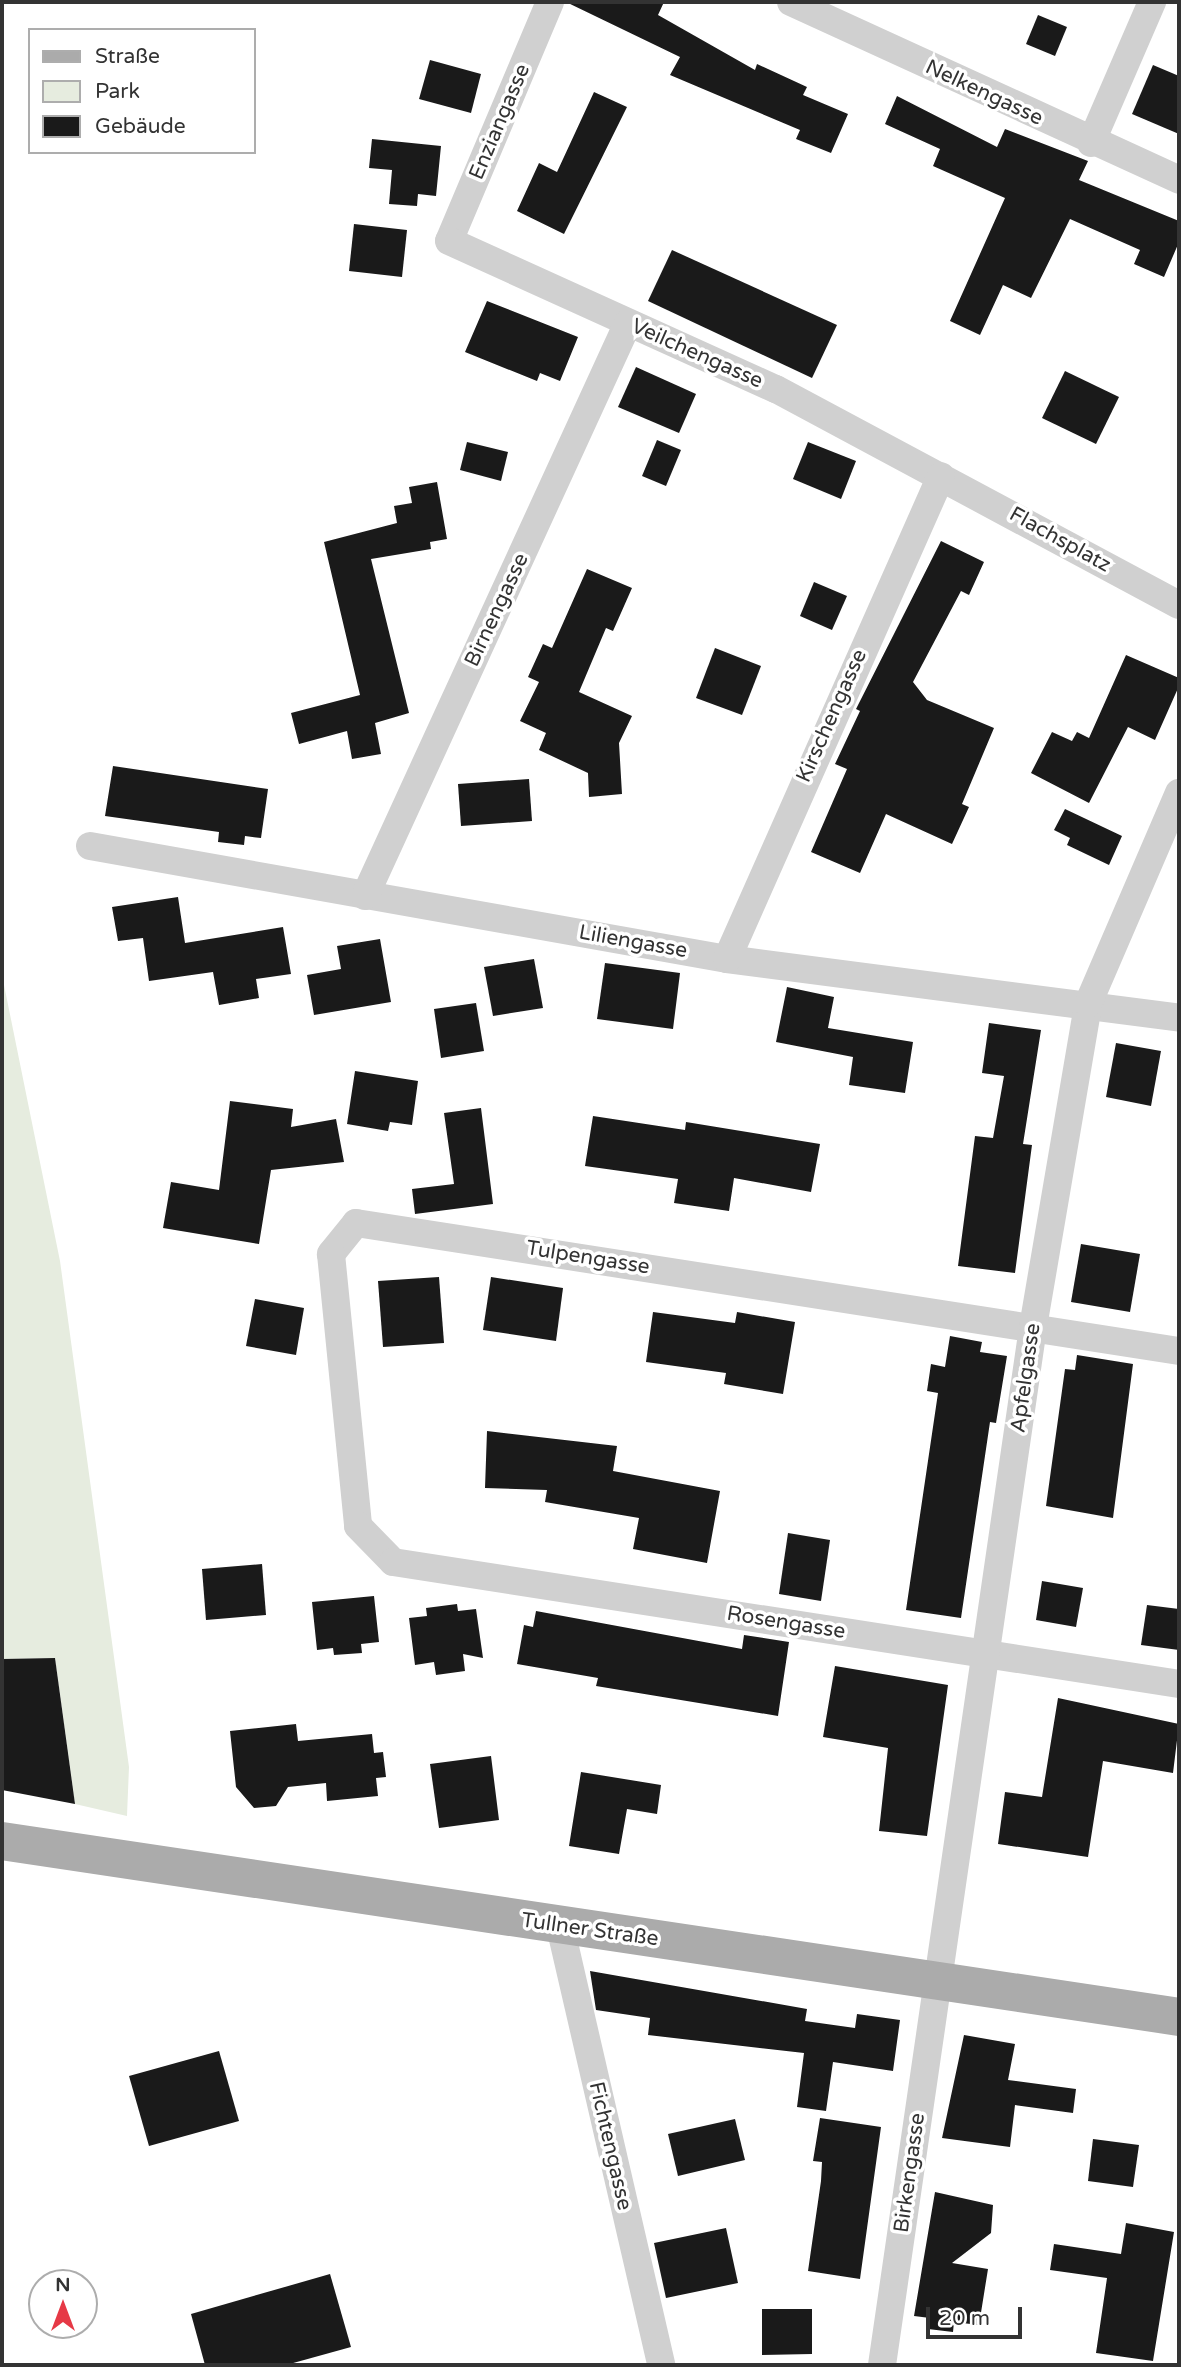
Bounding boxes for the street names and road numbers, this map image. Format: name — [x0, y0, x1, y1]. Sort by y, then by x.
street label: Nelkengasse — [921, 55, 1047, 131]
street label: Enziangasse — [464, 60, 536, 184]
street label: Veilchengasse — [627, 314, 767, 394]
street label: Flachsplatz — [1005, 502, 1115, 578]
street label: Birnengasse — [460, 549, 534, 671]
street label: Kirschengasse — [791, 645, 873, 787]
street label: Liliengasse — [577, 920, 689, 964]
street label: Tulpengasse — [525, 1236, 651, 1280]
street label: Apfelgasse — [1006, 1322, 1046, 1434]
street label: Rosengasse — [725, 1601, 847, 1645]
street label: Tullner Straße — [520, 1908, 660, 1952]
street label: Fichtengasse — [583, 2079, 637, 2213]
street label: Birkengasse — [889, 2111, 931, 2235]

